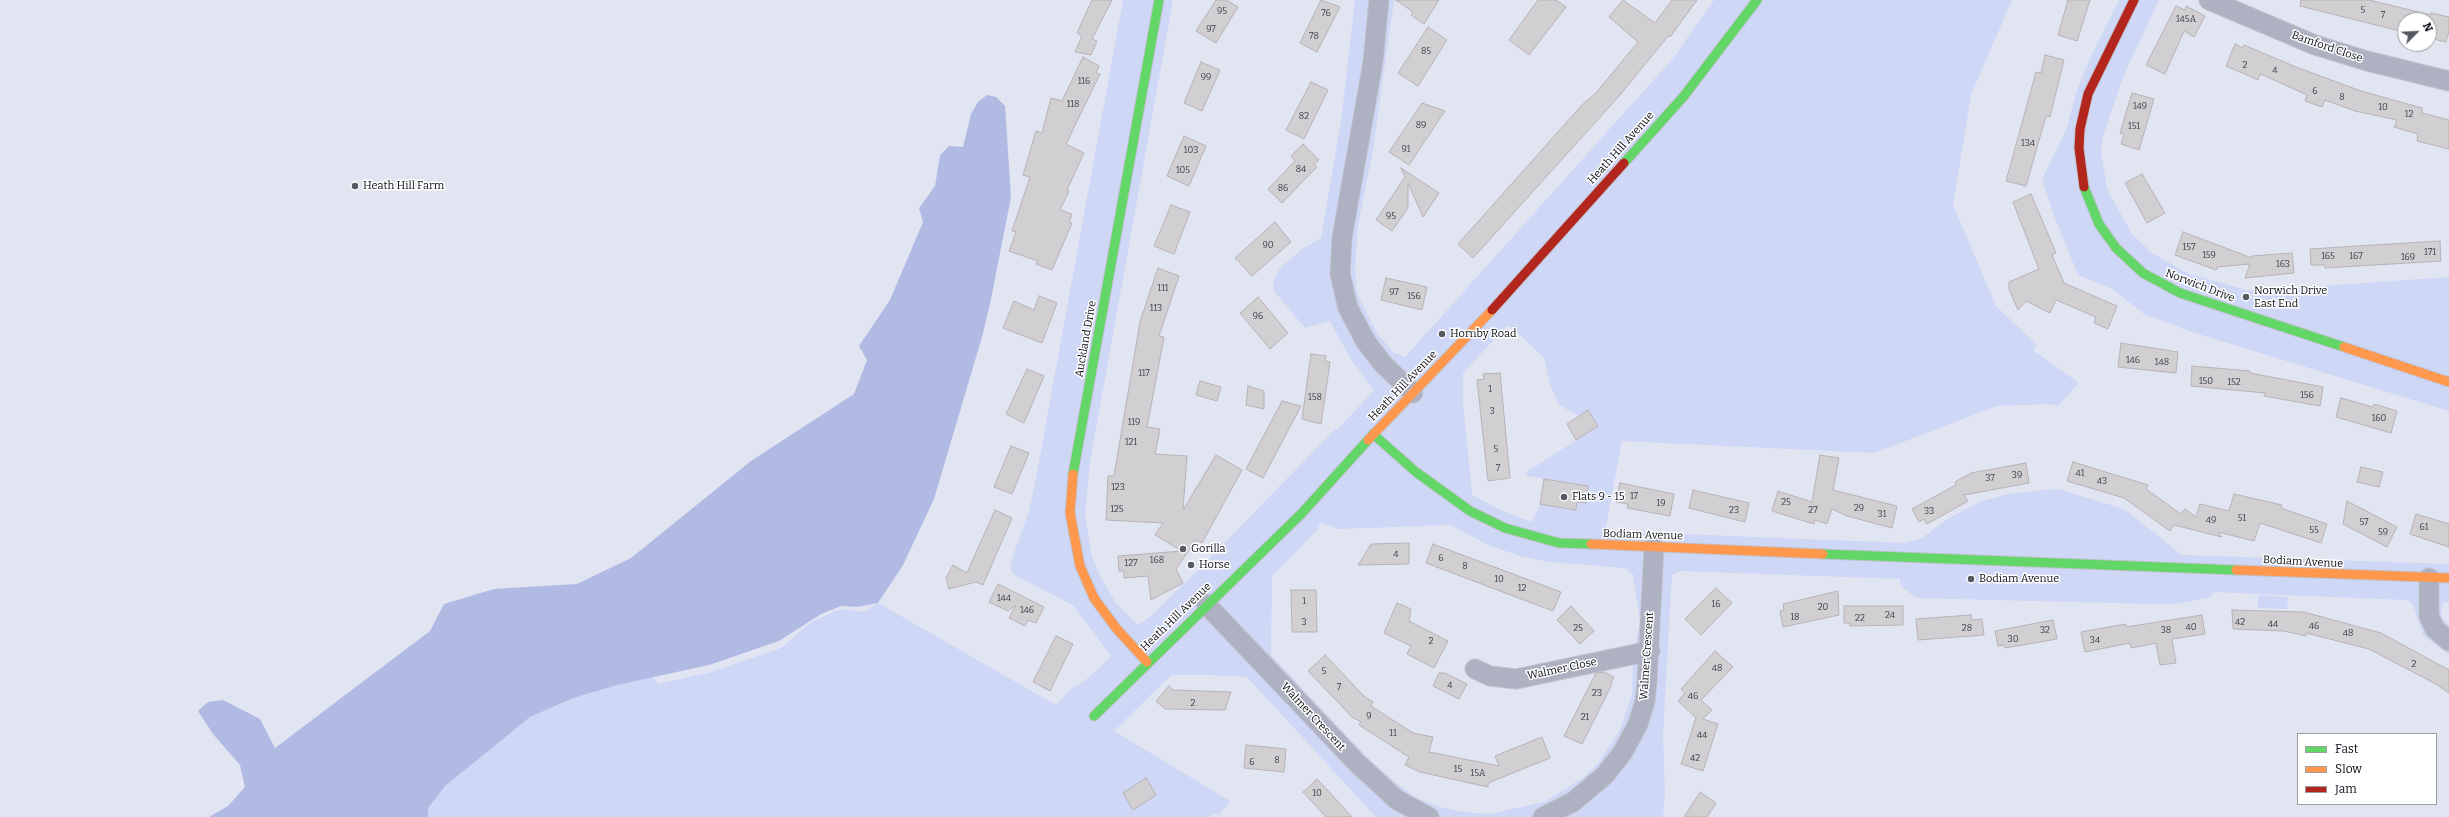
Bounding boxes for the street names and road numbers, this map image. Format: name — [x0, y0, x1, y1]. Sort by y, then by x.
street label: Bamford Close — [2290, 29, 2364, 65]
street label: Heath Hill Avenue — [1585, 109, 1657, 187]
street label: Norwich Drive — [2163, 267, 2237, 305]
street label: Auckland Drive — [1073, 300, 1099, 378]
street label: Heath Hill Avenue — [1366, 348, 1440, 424]
street label: Bodiam Avenue — [1603, 527, 1683, 543]
street label: Bodiam Avenue — [2263, 553, 2343, 571]
street label: Heath Hill Avenue — [1138, 580, 1214, 654]
street label: Walmer Crescent — [1637, 612, 1657, 700]
street label: Walmer Close — [1526, 655, 1598, 683]
street label: Walmer Crescent — [1278, 680, 1348, 754]

